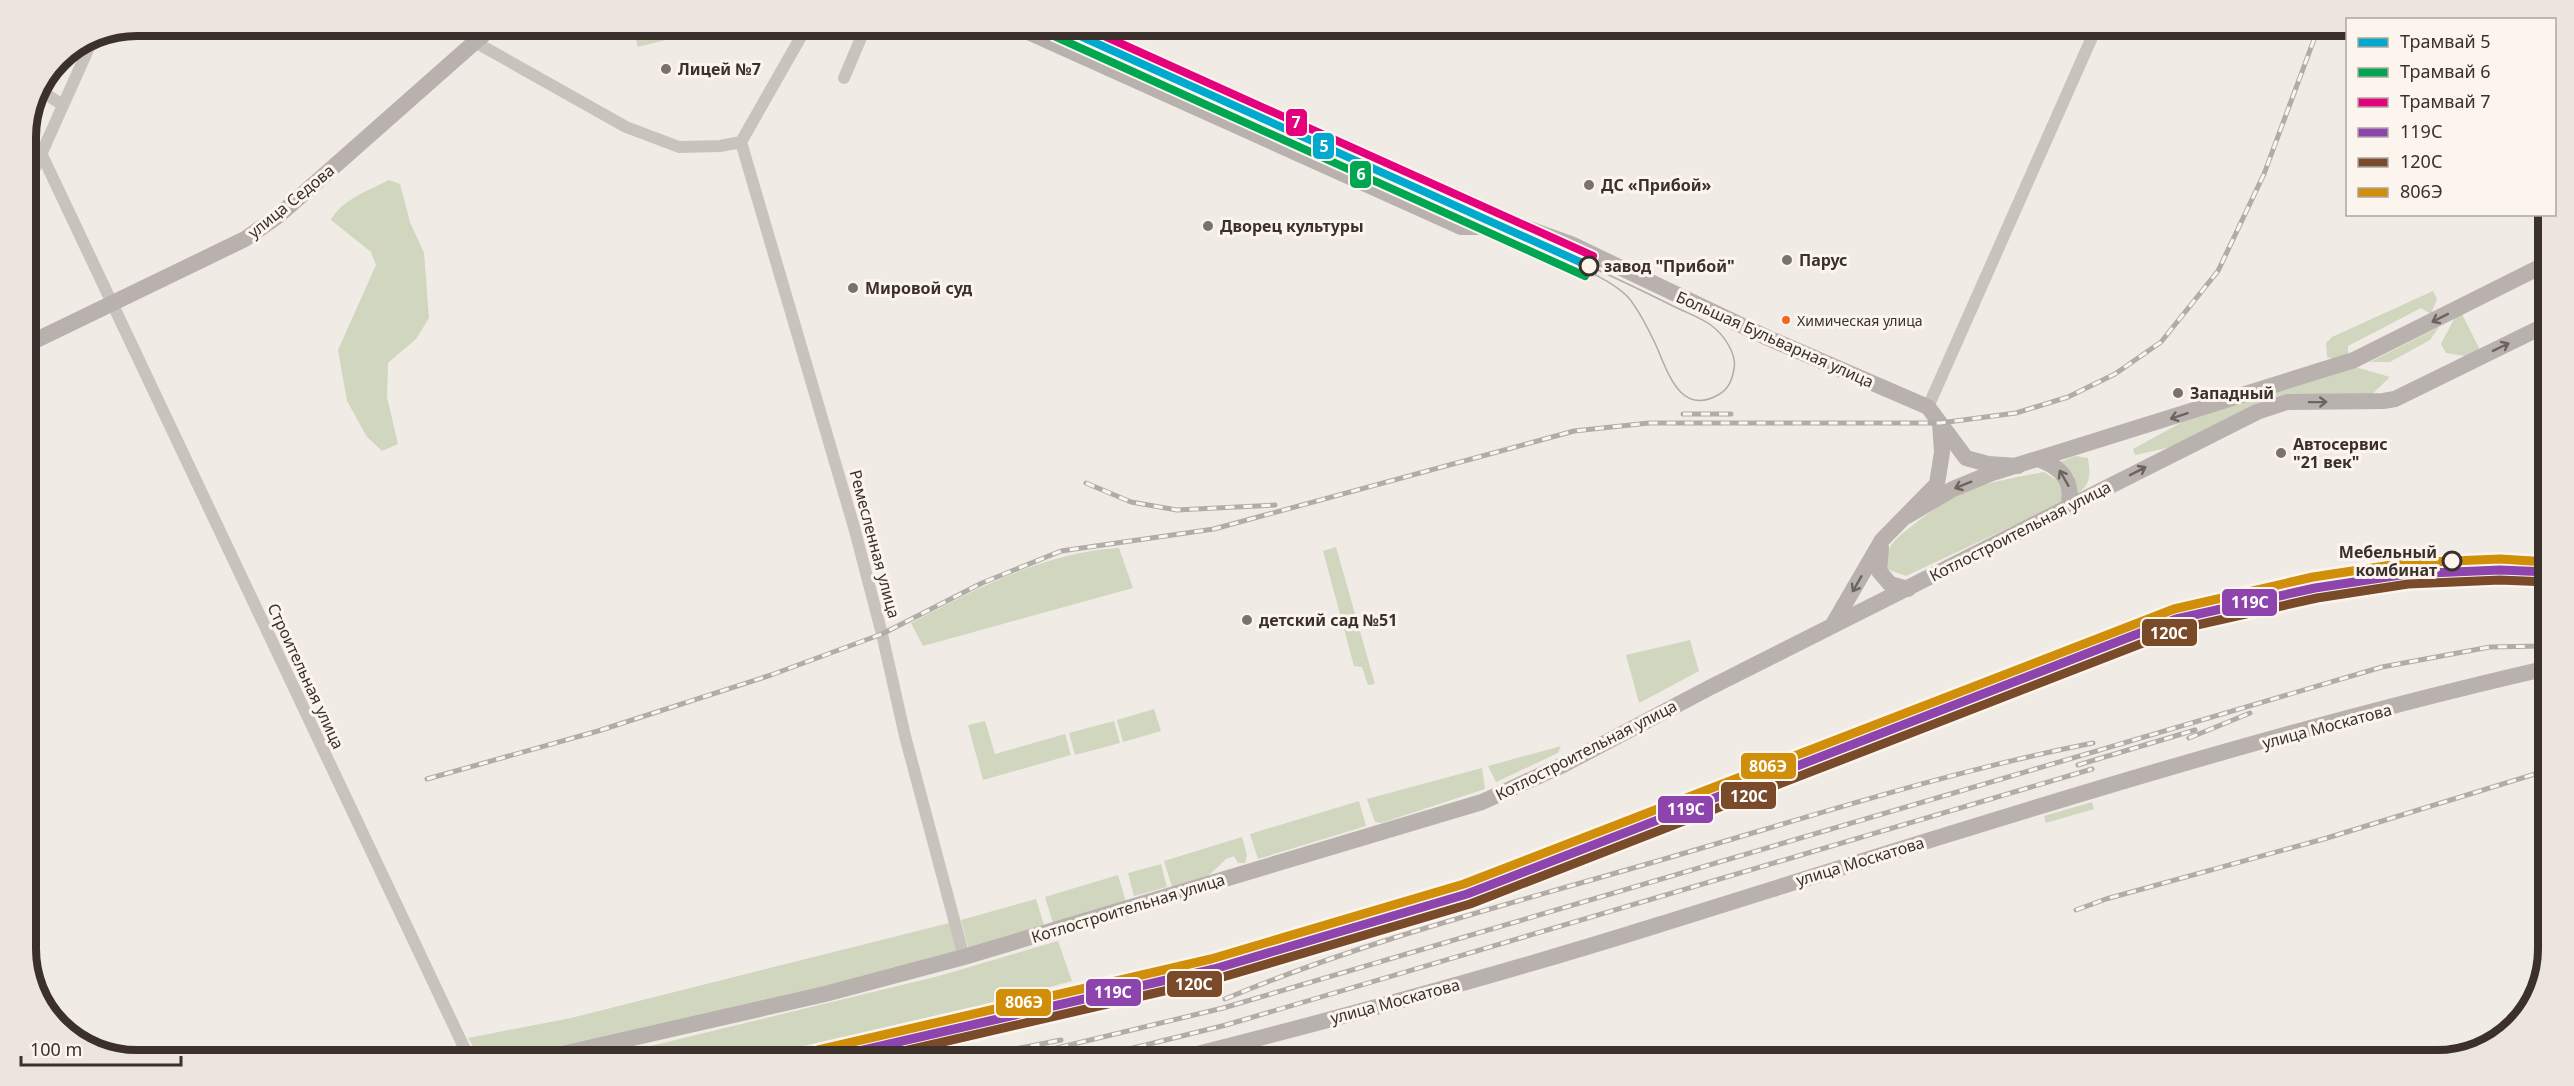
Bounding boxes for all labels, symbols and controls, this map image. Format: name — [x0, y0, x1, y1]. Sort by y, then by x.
legend — [2346, 18, 2556, 216]
text: Трамвай 5 — [2400, 29, 2491, 53]
place label: Лицей №7 — [678, 58, 761, 80]
text: Трамвай 6 — [2400, 59, 2491, 83]
marker: Лицей №7 — [659, 62, 673, 76]
text: Трамвай 7 — [2400, 89, 2491, 113]
line badge: 7 — [1285, 108, 1308, 137]
text: 7 — [1291, 111, 1301, 133]
text: 119С — [2400, 119, 2442, 143]
line badge: 5 — [1312, 132, 1335, 160]
text: 5 — [1319, 135, 1329, 157]
text: 120С — [2400, 149, 2442, 173]
street label: улица Седова — [243, 159, 339, 243]
line badge: 6 — [1349, 160, 1372, 189]
text: 6 — [1356, 163, 1366, 185]
place label: ДC «Прибой» — [1601, 174, 1712, 196]
marker: ДC «Прибой» — [1582, 178, 1596, 192]
text: 806Э — [2400, 179, 2443, 203]
place label: Дворец культуры — [1220, 215, 1364, 237]
marker: Дворец культуры — [1201, 219, 1215, 233]
place label: Парус — [1799, 249, 1847, 271]
marker: Парус — [1780, 253, 1794, 267]
place label: завод "Прибой" — [1604, 255, 1735, 277]
marker: завод "Прибой" — [1579, 256, 1599, 276]
place label: Мировой суд — [865, 277, 973, 299]
marker: Мировой суд — [846, 281, 860, 295]
street label: Большая Бульварная улица — [1673, 285, 1877, 393]
place label: Химическая улица — [1797, 311, 1923, 330]
one-way arrow — [2432, 312, 2449, 324]
marker: Химическая улица — [1780, 314, 1792, 326]
one-way arrow — [2492, 341, 2510, 353]
place label: Западный — [2190, 382, 2274, 404]
marker: Западный — [2171, 386, 2185, 400]
one-way arrow — [2308, 396, 2328, 408]
one-way arrow — [2170, 411, 2189, 422]
place label: Автосервис "21 век" — [2293, 433, 2388, 473]
marker: Автосервис "21 век" — [2274, 446, 2288, 460]
one-way arrow — [2129, 464, 2147, 476]
street label: Ремесленная улица — [845, 467, 905, 621]
one-way arrow — [2058, 470, 2070, 487]
street label: Котлостроительная улица — [1925, 476, 2115, 586]
one-way arrow — [1954, 480, 1972, 491]
place label: Мебельный комбинат — [2339, 541, 2437, 581]
marker: Мебельный комбинат — [2442, 551, 2462, 571]
one-way arrow — [1851, 575, 1863, 592]
line badge: 119С — [2221, 588, 2278, 617]
text: 119С — [2231, 591, 2269, 613]
street label: Строительная улица — [263, 600, 349, 752]
place label: детский сад №51 — [1259, 609, 1397, 631]
marker: детский сад №51 — [1240, 613, 1254, 627]
line badge: 120С — [2141, 618, 2198, 647]
text: 120С — [2150, 622, 2188, 644]
street label: Котлостроительная улица — [1491, 695, 1681, 805]
street label: улица Москатова — [2260, 698, 2394, 754]
line badge: 806Э — [1740, 752, 1797, 780]
text: 806Э — [1749, 755, 1787, 777]
line badge: 120С — [1720, 781, 1777, 810]
text: 120С — [1730, 785, 1768, 807]
line badge: 119С — [1657, 795, 1714, 824]
text: 119С — [1667, 798, 1705, 820]
street label: улица Москатова — [1793, 831, 1927, 891]
street label: Котлостроительная улица — [1029, 868, 1227, 948]
line badge: 120С — [1166, 970, 1223, 998]
text: 120С — [1175, 973, 1213, 995]
street label: улица Москатова — [1328, 973, 1462, 1029]
line badge: 119С — [1085, 978, 1142, 1007]
text: 119С — [1094, 981, 1132, 1003]
line badge: 806Э — [995, 988, 1052, 1017]
text: 806Э — [1005, 991, 1043, 1013]
scale bar — [21, 1029, 182, 1067]
text: 100 m — [30, 1037, 82, 1061]

